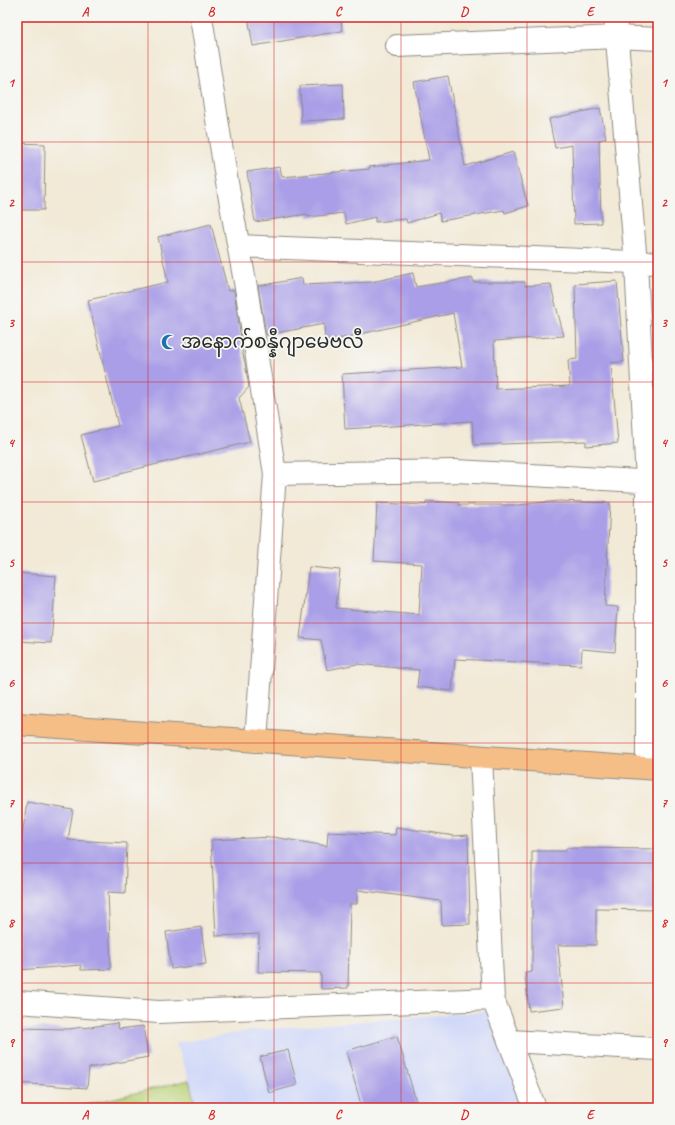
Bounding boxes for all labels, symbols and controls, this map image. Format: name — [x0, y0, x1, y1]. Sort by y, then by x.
text: A — [82, 4, 90, 20]
text: B — [208, 4, 216, 20]
text: C — [335, 4, 343, 20]
text: D — [460, 4, 469, 20]
text: E — [587, 4, 596, 20]
text: 1 — [8, 75, 16, 91]
text: 1 — [661, 75, 669, 91]
text: 2 — [8, 195, 15, 211]
text: 2 — [661, 195, 668, 211]
text: 3 — [8, 315, 15, 331]
text: 3 — [661, 315, 668, 331]
place label: အနောက်စန္နီဂျာမေဗလီ — [181, 327, 364, 358]
mosque icon: အနောက်စန္နီဂျာမေဗလီ — [160, 333, 178, 351]
text: 4 — [8, 435, 16, 451]
text: 4 — [661, 435, 669, 451]
text: 5 — [8, 555, 15, 571]
text: 5 — [661, 555, 668, 571]
text: 6 — [8, 675, 15, 691]
text: 6 — [661, 675, 668, 691]
text: 7 — [8, 795, 15, 811]
text: 7 — [661, 795, 668, 811]
text: 8 — [8, 915, 16, 931]
text: 8 — [661, 915, 669, 931]
text: 9 — [8, 1035, 15, 1051]
text: 9 — [661, 1035, 668, 1051]
text: A — [82, 1107, 90, 1123]
text: B — [208, 1107, 216, 1123]
text: C — [335, 1107, 343, 1123]
text: D — [460, 1107, 469, 1123]
text: E — [587, 1107, 596, 1123]

